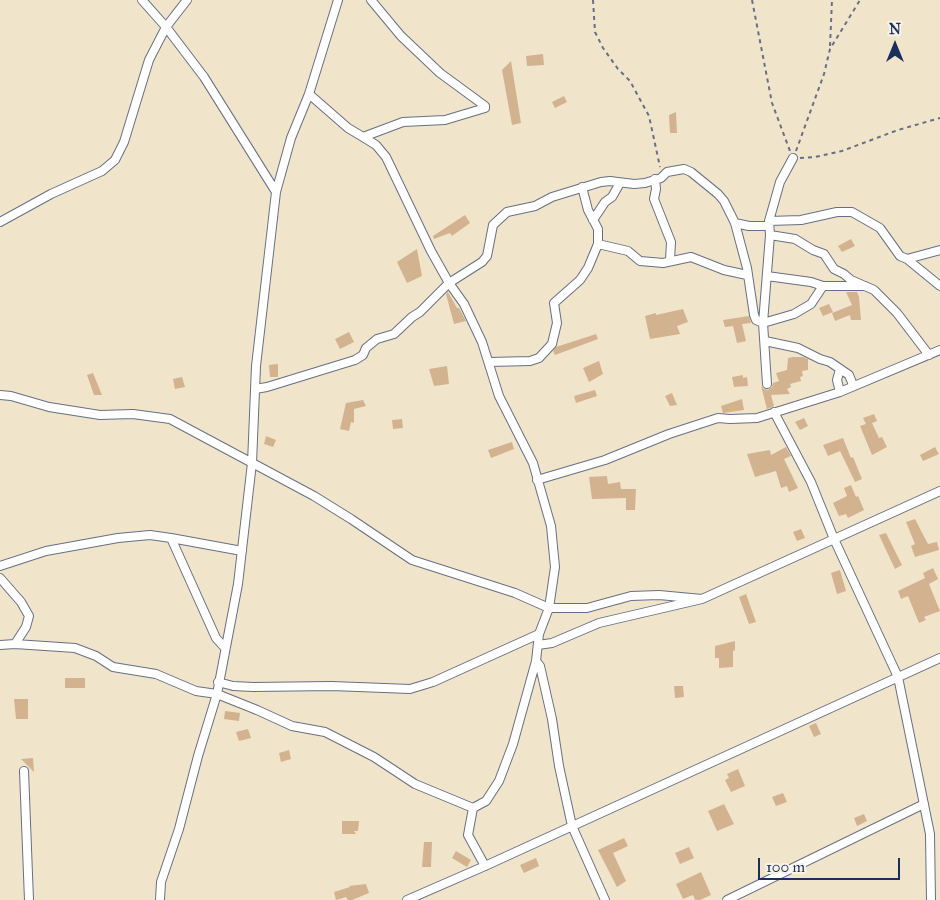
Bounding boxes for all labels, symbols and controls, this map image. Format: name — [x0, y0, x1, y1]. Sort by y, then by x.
north arrow — [870, 20, 920, 70]
text: N — [889, 21, 901, 38]
scale bar — [760, 848, 902, 880]
text: 100 m — [766, 858, 805, 876]

